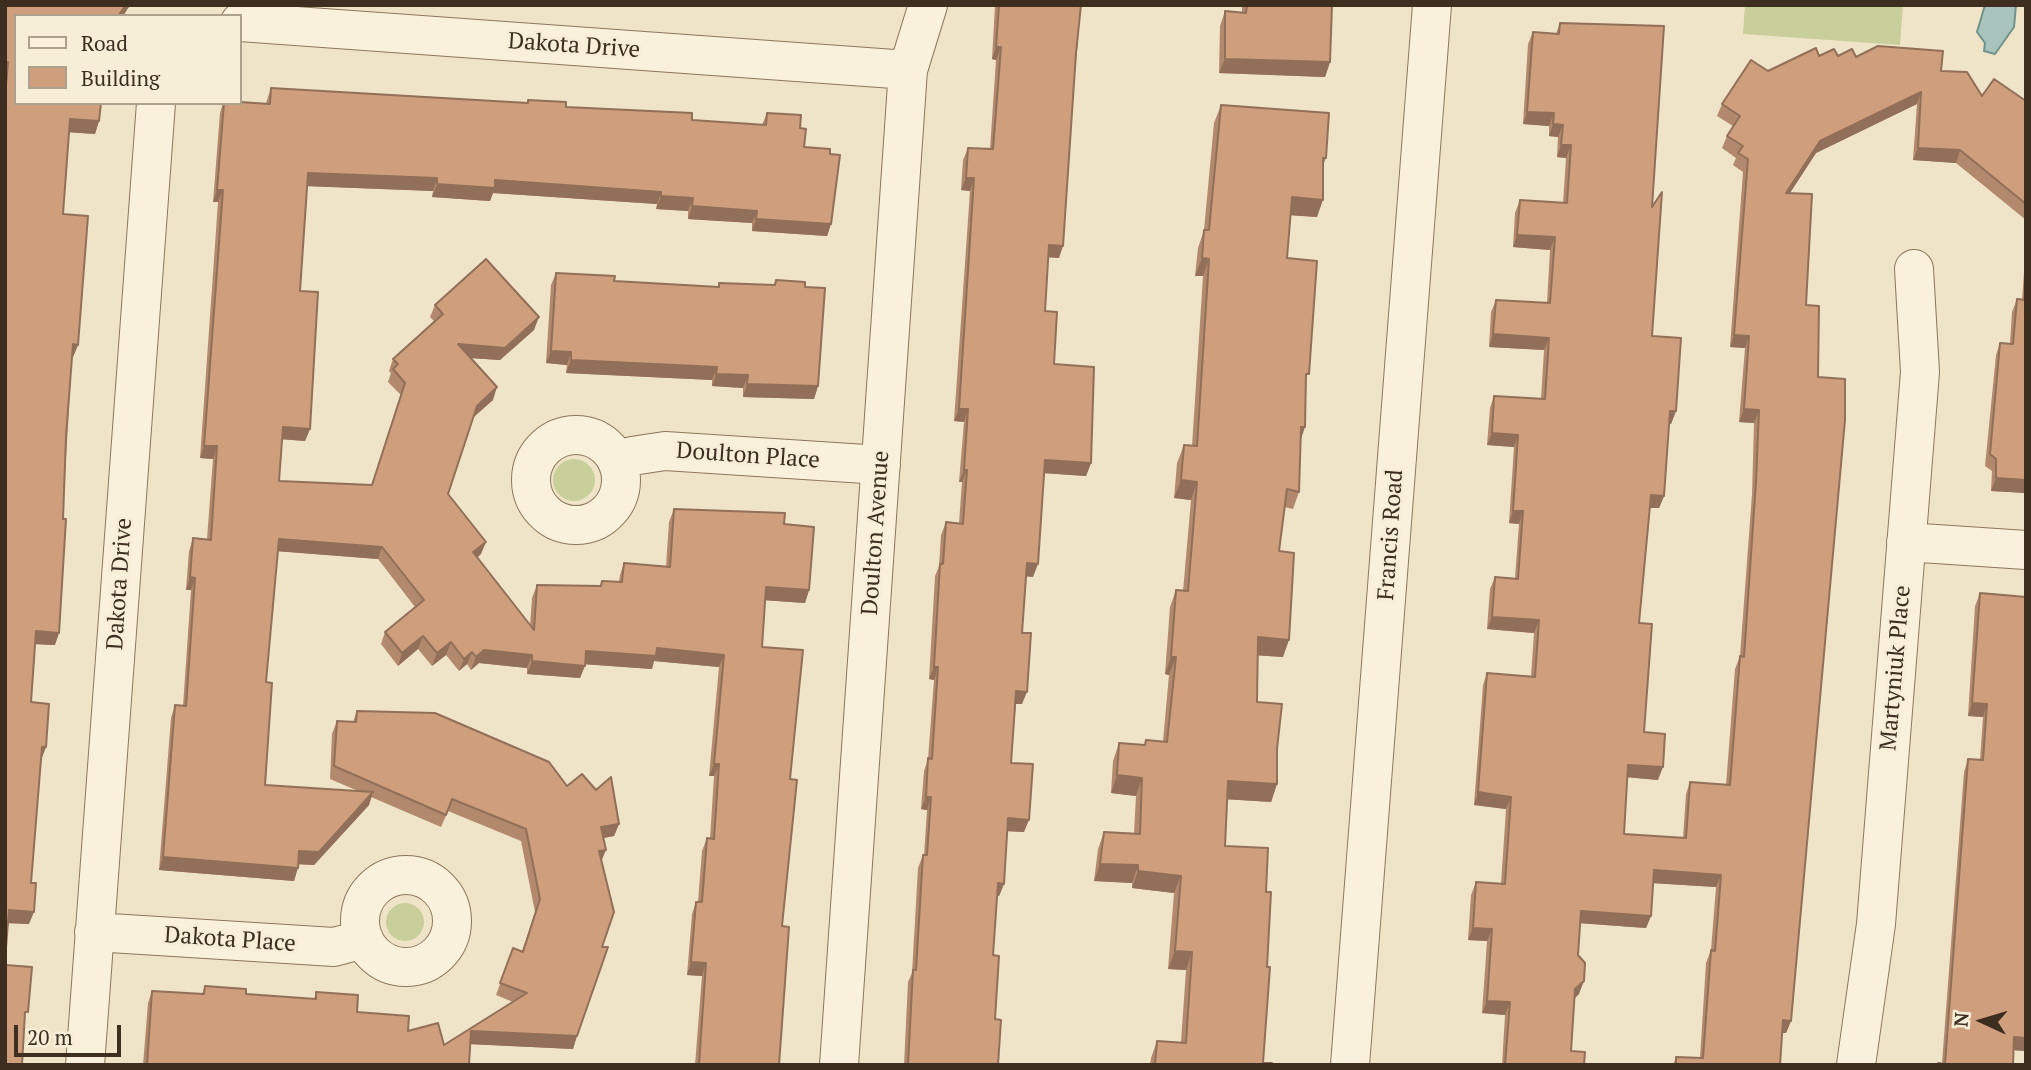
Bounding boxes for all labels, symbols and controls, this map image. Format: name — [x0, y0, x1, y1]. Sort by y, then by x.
legend — [14, 14, 242, 105]
street label: Dakota Drive — [507, 28, 641, 64]
text: Road — [81, 29, 128, 57]
text: Building — [81, 64, 160, 92]
street label: Doulton Place — [675, 437, 821, 475]
street label: Doulton Avenue — [856, 450, 896, 616]
street label: Francis Road — [1373, 469, 1409, 601]
street label: Dakota Drive — [102, 517, 138, 651]
street label: Martyniuk Place — [1875, 584, 1917, 752]
street label: Dakota Place — [163, 922, 297, 958]
north arrow — [1947, 986, 2017, 1056]
scale bar — [18, 1010, 124, 1054]
text: N — [1948, 1011, 1974, 1028]
text: 20 m — [27, 1023, 73, 1051]

